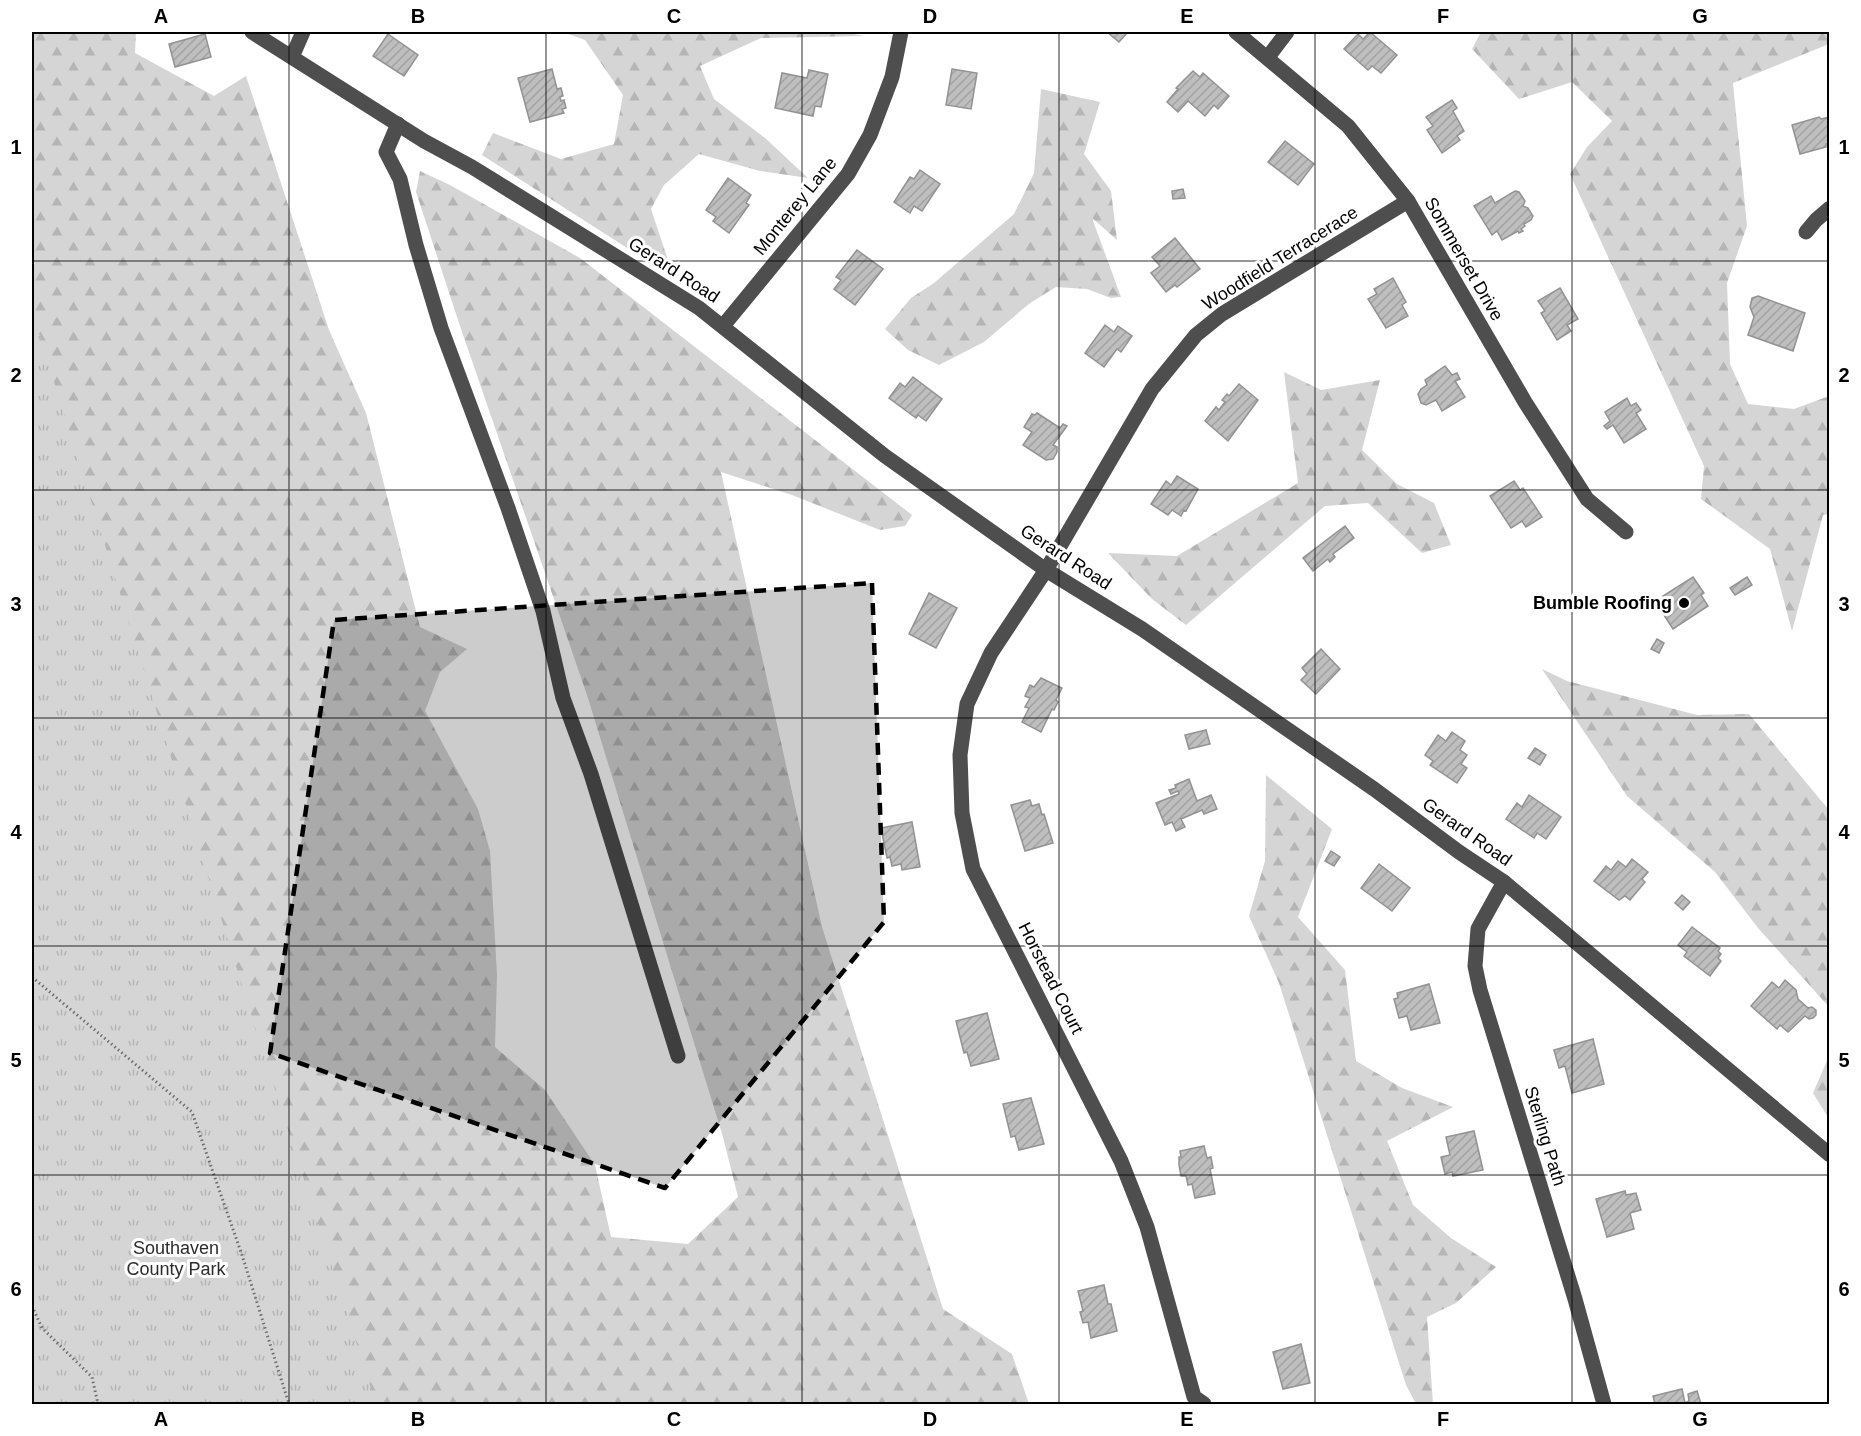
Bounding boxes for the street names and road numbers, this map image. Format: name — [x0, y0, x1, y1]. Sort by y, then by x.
street label: Monterey Lane — [749, 153, 841, 259]
street label: Sommerset Drive — [1421, 194, 1507, 324]
street label: Woodfield Terracerace — [1199, 202, 1361, 314]
street label: Gerard Road — [625, 233, 723, 307]
street label: Gerard Road — [1017, 520, 1115, 594]
street label: Gerard Road — [1419, 794, 1515, 870]
street label: Horstead Court — [1014, 919, 1088, 1037]
street label: Sterling Path — [1520, 1084, 1570, 1188]

